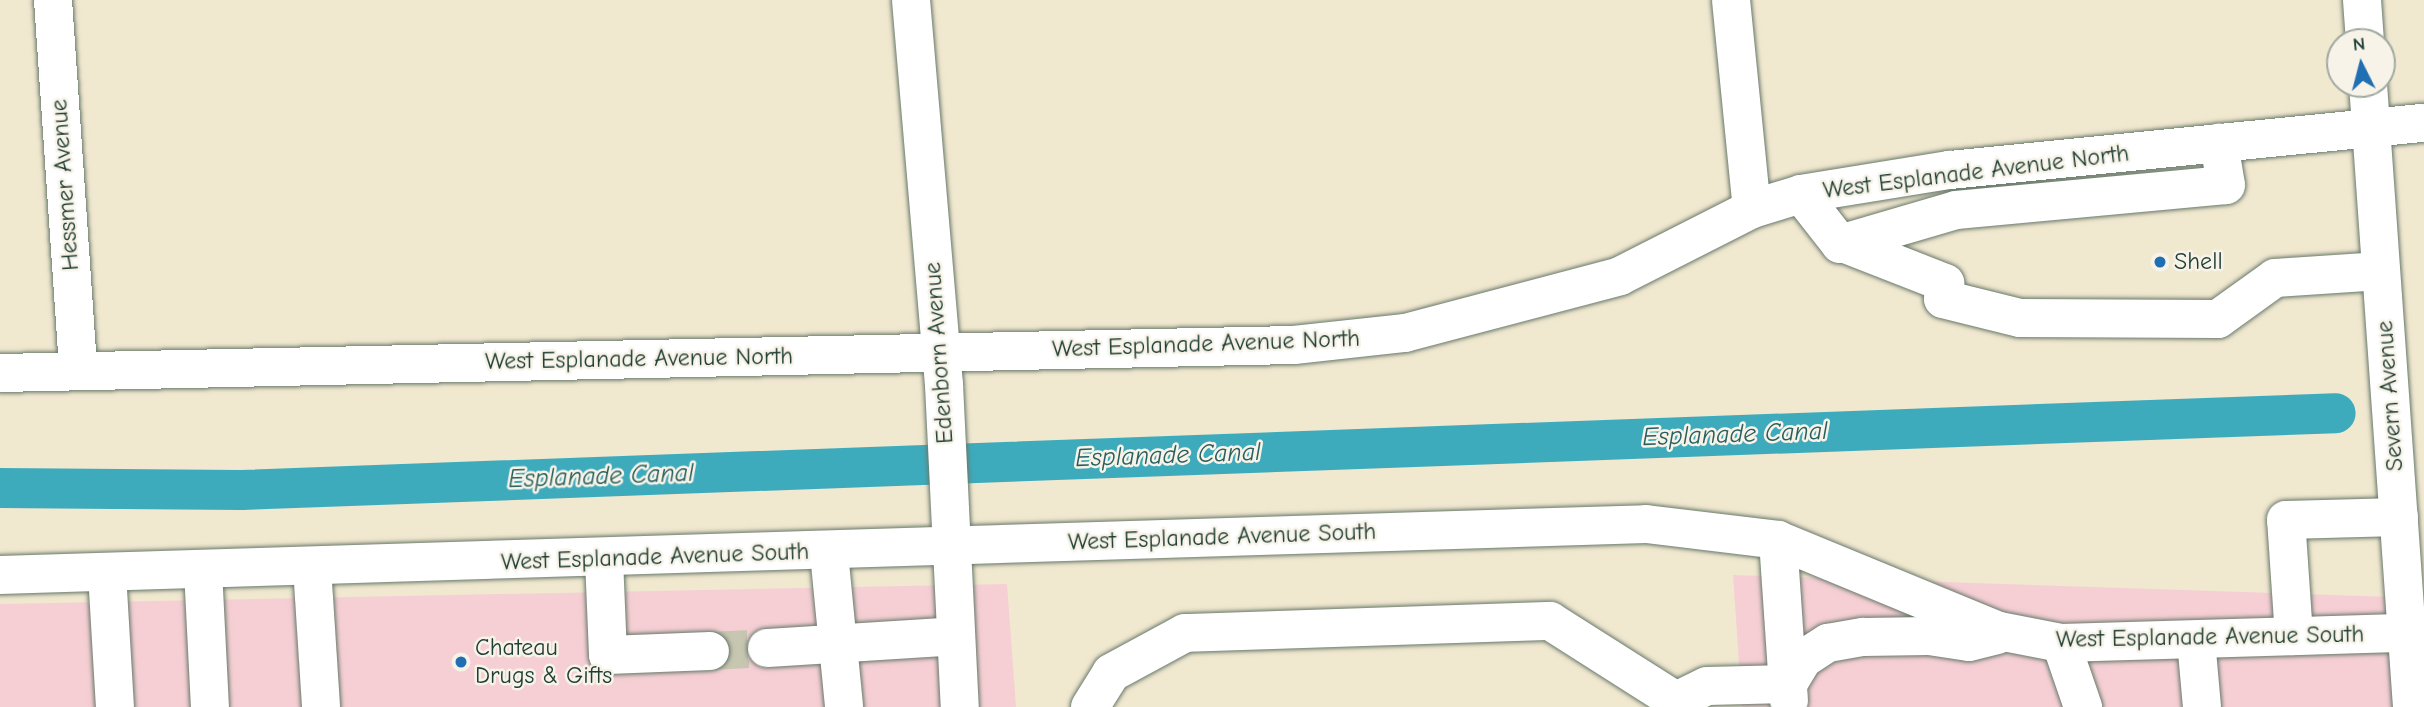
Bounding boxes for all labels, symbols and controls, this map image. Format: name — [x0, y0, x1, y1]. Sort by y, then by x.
north arrow — [2326, 28, 2396, 98]
text: N — [2352, 33, 2366, 56]
street label: Hessmer Avenue — [45, 98, 85, 272]
street label: West Esplanade Avenue North — [1821, 139, 2131, 205]
place label: Shell — [2174, 248, 2223, 276]
marker: Shell — [2152, 254, 2168, 270]
street label: Edenborn Avenue — [918, 261, 960, 445]
street label: Severn Avenue — [2370, 320, 2410, 472]
street label: West Esplanade Avenue North — [1052, 324, 1360, 364]
street label: West Esplanade Avenue North — [485, 342, 793, 376]
water label: Esplanade Canal — [1642, 416, 1828, 454]
water label: Esplanade Canal — [1075, 437, 1261, 475]
water label: Esplanade Canal — [508, 458, 694, 496]
street label: West Esplanade Avenue South — [1067, 517, 1377, 557]
street label: West Esplanade Avenue South — [500, 537, 810, 577]
street label: West Esplanade Avenue South — [2056, 620, 2364, 654]
place label: Chateau Drugs & Gifts — [475, 634, 612, 690]
marker: Chateau Drugs & Gifts — [453, 654, 469, 670]

